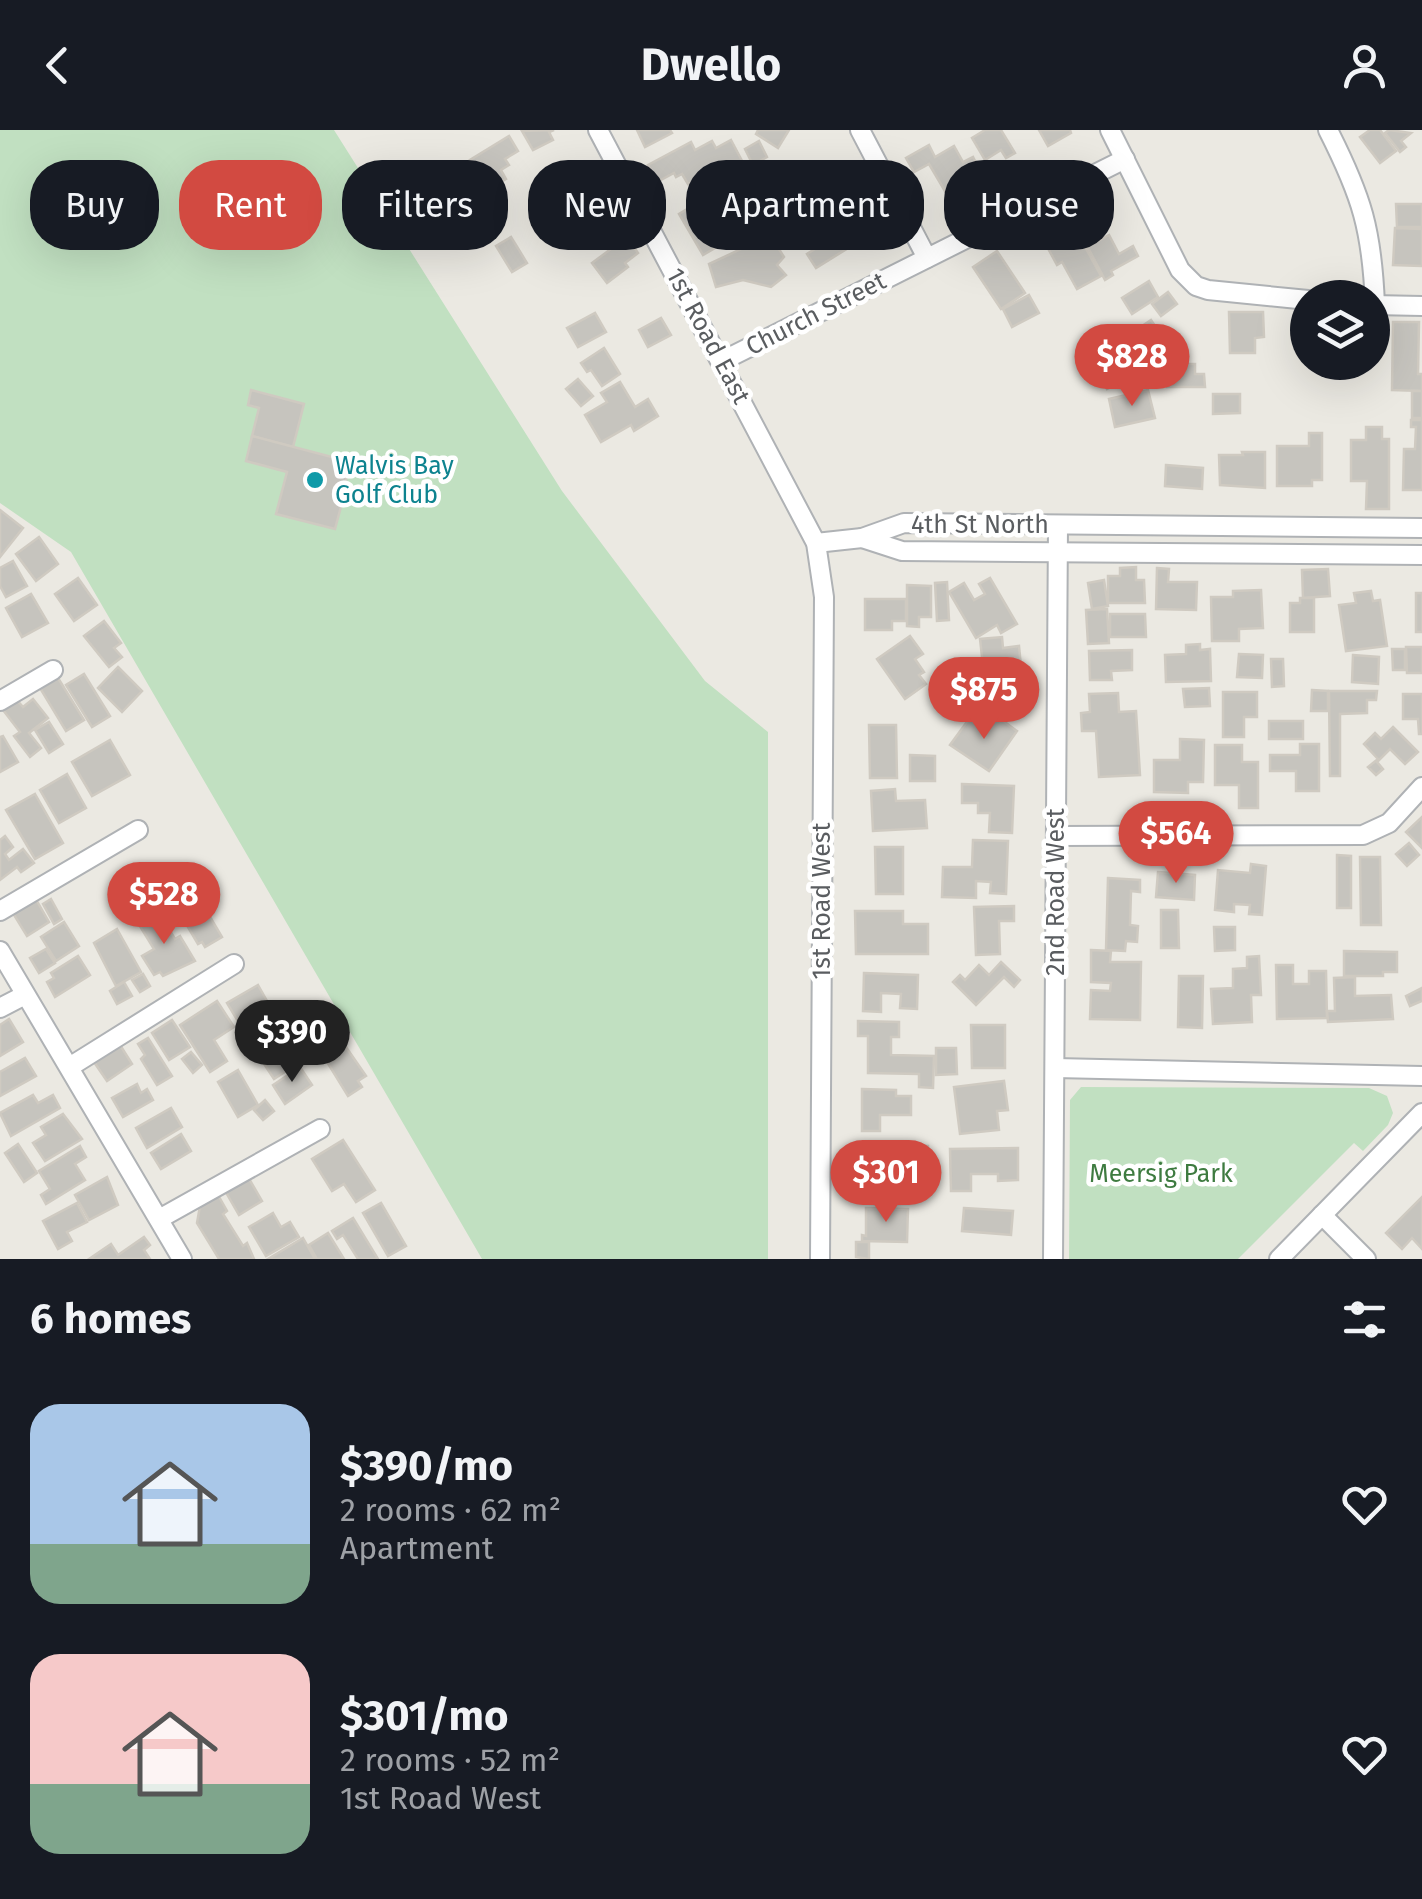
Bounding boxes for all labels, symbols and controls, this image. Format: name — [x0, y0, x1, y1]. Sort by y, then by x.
icon: back — [30, 38, 85, 93]
text: Dwello — [641, 38, 781, 92]
icon: person — [1337, 38, 1392, 93]
chip: Buy — [30, 160, 159, 250]
chip: Rent — [179, 160, 322, 250]
chip: Filters — [342, 160, 508, 250]
chip: New — [528, 160, 666, 250]
chip: Apartment — [686, 160, 924, 250]
chip: House — [944, 160, 1114, 250]
street label: 1st Road East — [660, 263, 757, 410]
street label: Church Street — [741, 265, 892, 362]
map controls — [1290, 280, 1390, 380]
button: layers — [1290, 280, 1390, 380]
pin: $828 — [1073, 324, 1191, 409]
text: $828 — [1097, 337, 1167, 375]
place label: Walvis Bay Golf Club — [335, 451, 454, 510]
marker: Walvis Bay Golf Club — [304, 469, 326, 491]
street label: 4th St North — [911, 510, 1049, 540]
pin: $875 — [925, 657, 1043, 742]
text: $875 — [950, 670, 1018, 708]
pin: $564 — [1117, 801, 1235, 886]
street label: 2nd Road West — [1041, 807, 1071, 976]
text: $564 — [1141, 814, 1211, 852]
street label: 1st Road West — [807, 821, 837, 980]
pin: $528 — [105, 862, 223, 947]
text: $528 — [129, 875, 199, 913]
pin: $390 — [233, 1000, 351, 1085]
text: $390 — [257, 1013, 327, 1051]
pin: $301 — [827, 1140, 945, 1225]
text: $301 — [852, 1153, 920, 1191]
park label: Meersig Park — [1089, 1159, 1233, 1189]
icon: filters — [1337, 1292, 1392, 1347]
text: 6 homes — [30, 1294, 191, 1344]
text: $390/mo — [340, 1441, 513, 1491]
icon: home — [110, 1444, 230, 1564]
icon: heart — [1337, 1477, 1392, 1532]
text: 2 rooms · 62 m² — [340, 1491, 561, 1529]
text: Apartment — [340, 1529, 494, 1567]
text: $301/mo — [340, 1691, 509, 1741]
icon: home — [110, 1694, 230, 1814]
icon: heart — [1337, 1727, 1392, 1782]
text: 2 rooms · 52 m² — [340, 1741, 560, 1779]
text: 1st Road West — [340, 1779, 541, 1817]

